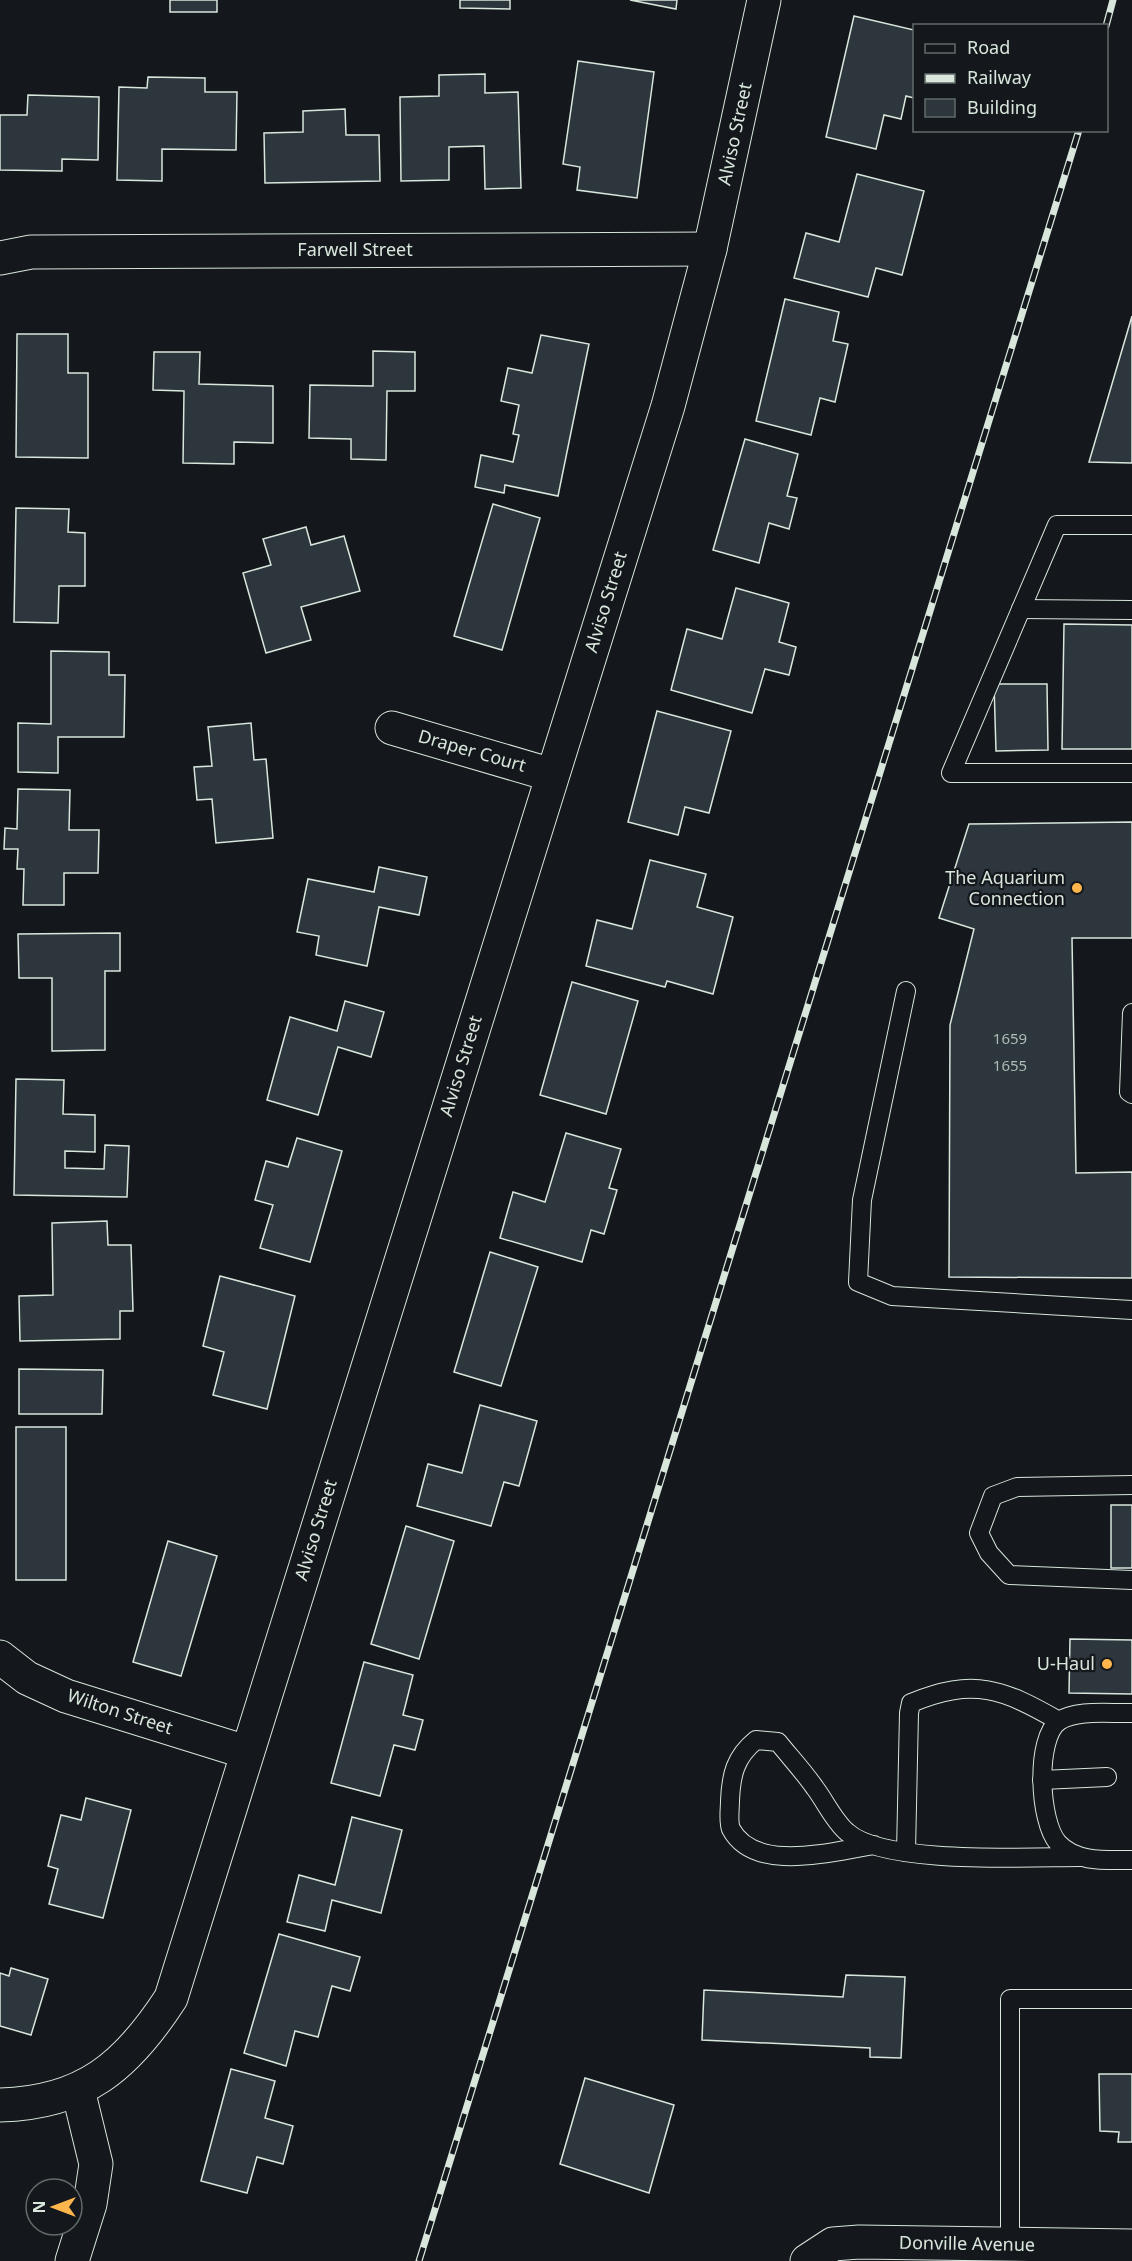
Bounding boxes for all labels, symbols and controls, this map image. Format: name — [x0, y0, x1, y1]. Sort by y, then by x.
legend — [913, 24, 1108, 132]
text: Road — [967, 35, 1010, 59]
text: Railway — [967, 65, 1032, 89]
street label: Alviso Street — [711, 80, 757, 187]
text: Building — [967, 95, 1037, 119]
street label: Farwell Street — [297, 237, 413, 261]
street label: Alviso Street — [578, 548, 632, 655]
street label: Draper Court — [416, 723, 529, 777]
place label: The Aquarium Connection — [945, 865, 1065, 910]
marker: The Aquarium Connection — [1070, 881, 1084, 895]
street label: Alviso Street — [433, 1012, 487, 1119]
house number: 1659 — [993, 1028, 1027, 1048]
house number: 1655 — [993, 1055, 1027, 1075]
street label: Alviso Street — [288, 1476, 342, 1583]
place label: U-Haul — [1037, 1651, 1095, 1675]
marker: U-Haul — [1100, 1657, 1114, 1671]
street label: Wilton Street — [65, 1683, 177, 1740]
north arrow — [24, 2177, 84, 2237]
text: N — [28, 2200, 50, 2214]
street label: Donville Avenue — [899, 2230, 1035, 2256]

